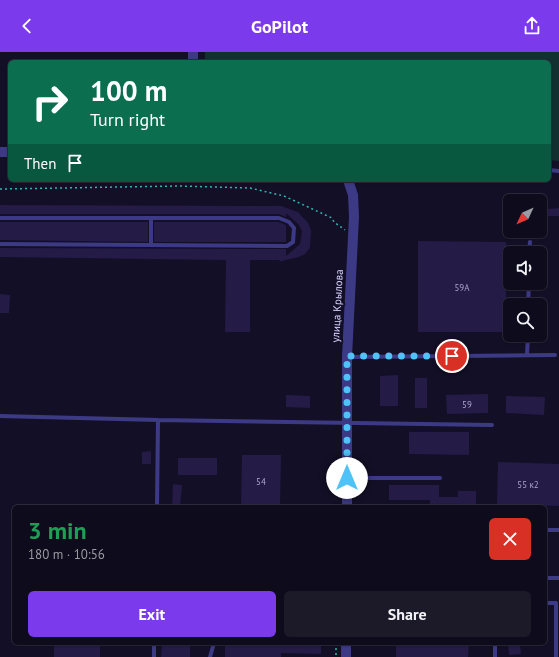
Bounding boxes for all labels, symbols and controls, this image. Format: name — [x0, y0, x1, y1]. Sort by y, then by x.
icon: back — [16, 15, 38, 37]
text: GoPilot — [251, 15, 308, 38]
icon: share — [521, 15, 543, 37]
text: 100 m — [90, 72, 167, 109]
icon: right — [24, 76, 76, 128]
text: Turn right — [90, 108, 165, 131]
icon: arrive — [64, 152, 86, 174]
text: Then — [24, 154, 56, 173]
north arrow — [503, 194, 547, 238]
map controls — [503, 194, 547, 342]
button: sound — [503, 246, 547, 290]
street label: улица Крылова — [328, 269, 346, 343]
house number: 59А — [454, 282, 470, 293]
button: search — [503, 298, 547, 342]
pin — [435, 339, 469, 373]
icon: arrive — [441, 345, 463, 367]
house number: 59 — [462, 399, 472, 410]
position arrow — [326, 457, 368, 499]
house number: 54 — [256, 476, 266, 487]
house number: 55 к2 — [517, 479, 539, 490]
text: 3 min — [28, 515, 87, 546]
button: close — [489, 518, 531, 560]
text: 180 m · 10:56 — [28, 546, 105, 563]
button: Exit — [28, 591, 276, 637]
button: Share — [284, 591, 531, 637]

